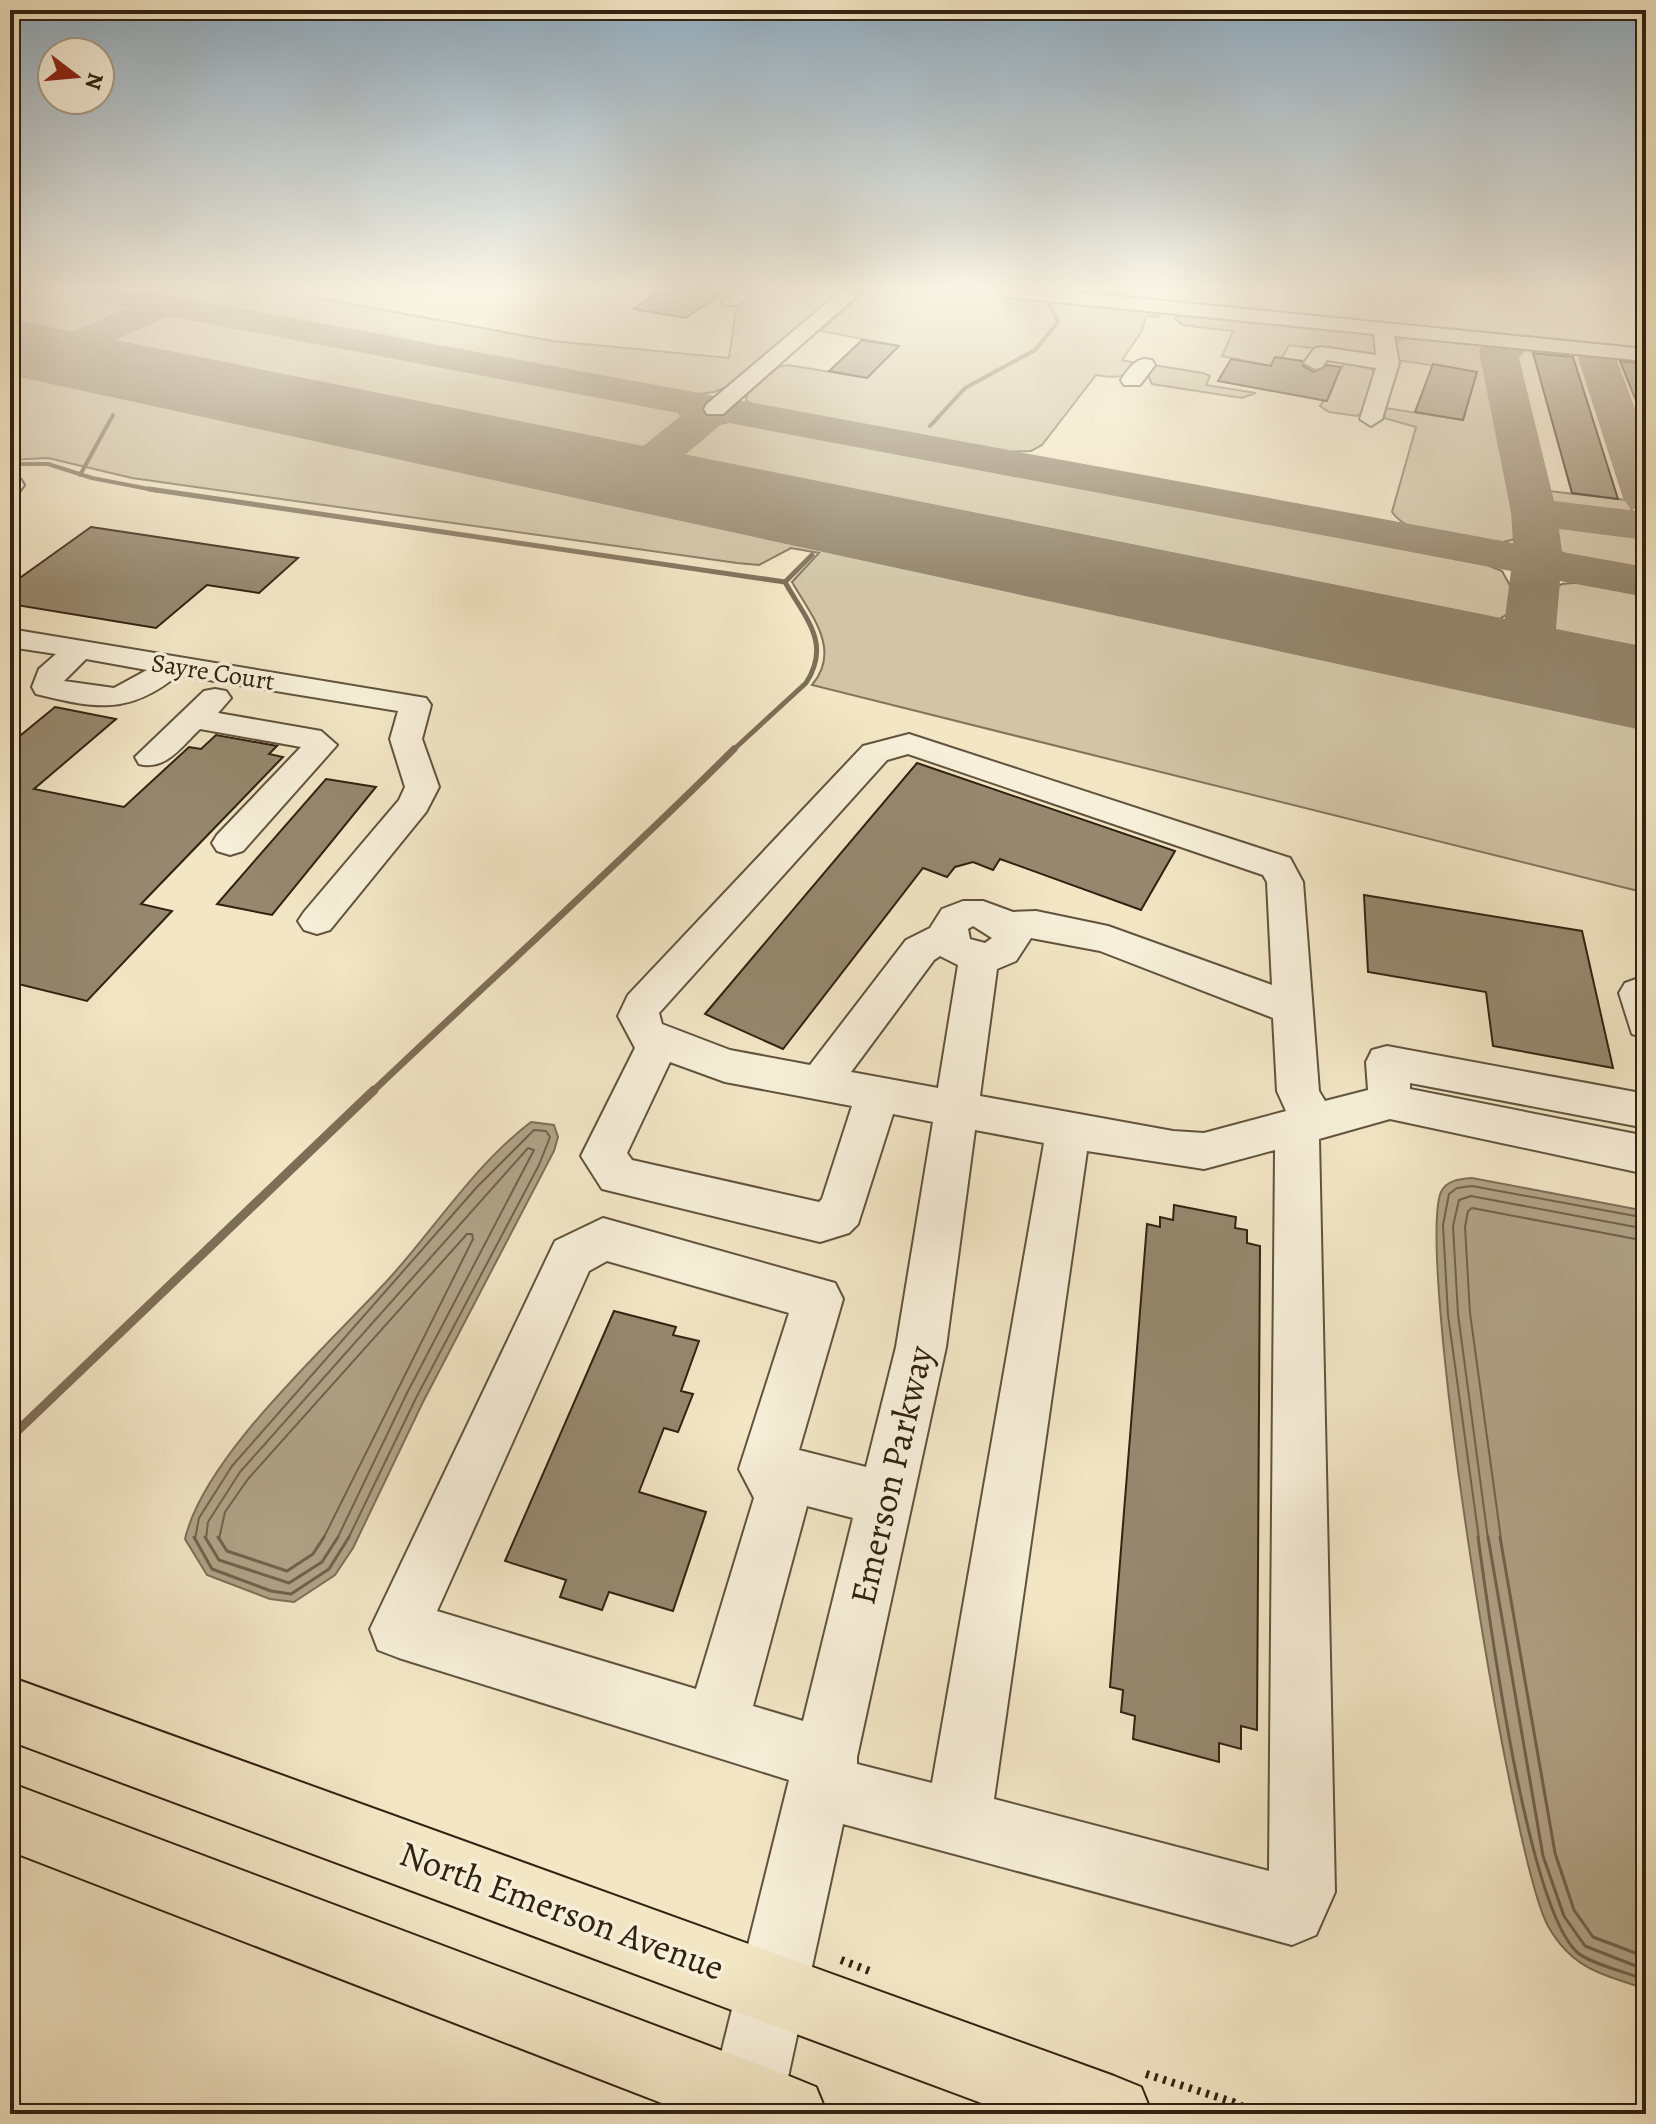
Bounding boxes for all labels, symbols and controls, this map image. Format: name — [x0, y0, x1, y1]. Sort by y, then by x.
north arrow — [36, 36, 116, 116]
text: N — [78, 69, 111, 93]
street label: Sayre Court — [149, 645, 278, 699]
street label: Emerson Parkway — [837, 1340, 945, 1609]
street label: North Emerson Avenue — [393, 1829, 731, 1991]

